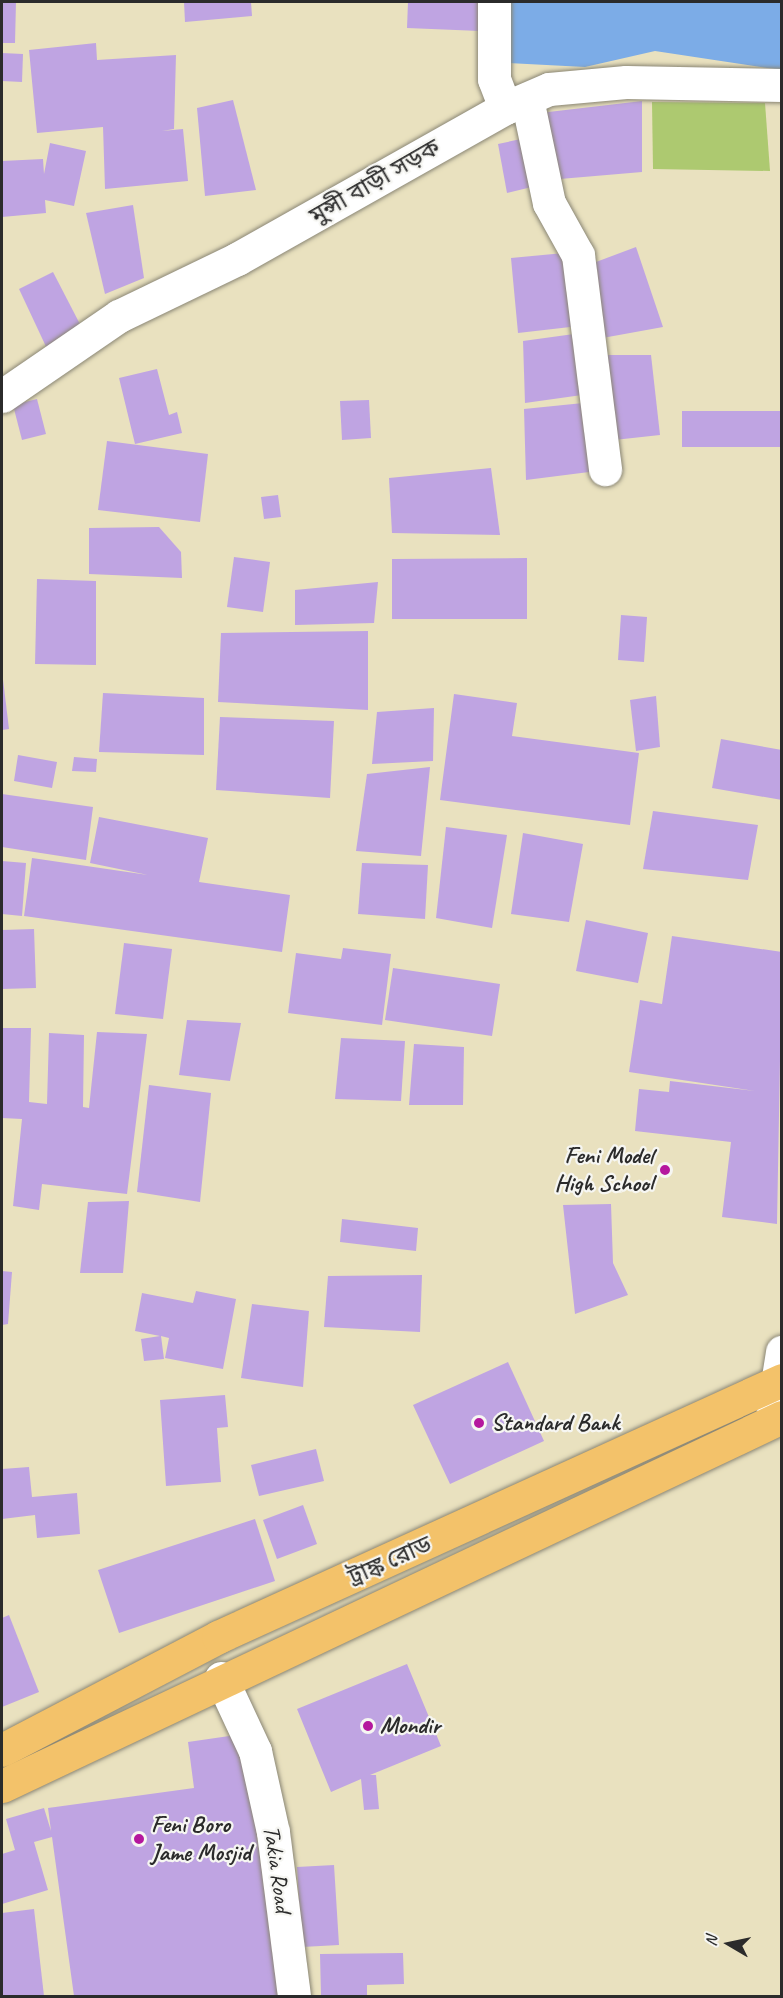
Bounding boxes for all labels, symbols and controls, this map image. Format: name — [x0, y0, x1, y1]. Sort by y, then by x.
street label: মুন্সী বাড়ী সড়ক — [305, 133, 445, 231]
place label: Feni Model High School — [556, 1142, 653, 1198]
marker: Feni Model High School — [658, 1163, 672, 1177]
place label: Standard Bank — [491, 1409, 620, 1437]
marker: Standard Bank — [472, 1416, 486, 1430]
street label: ট্রাঙ্ক রোড — [344, 1530, 436, 1592]
place label: Mondir — [380, 1712, 440, 1740]
marker: Mondir — [361, 1719, 375, 1733]
place label: Feni Boro Jame Mosjid — [151, 1811, 251, 1867]
street label: Takia Road — [257, 1823, 297, 1915]
marker: Feni Boro Jame Mosjid — [132, 1832, 146, 1846]
north arrow — [699, 1914, 759, 1974]
text: N — [701, 1935, 722, 1948]

